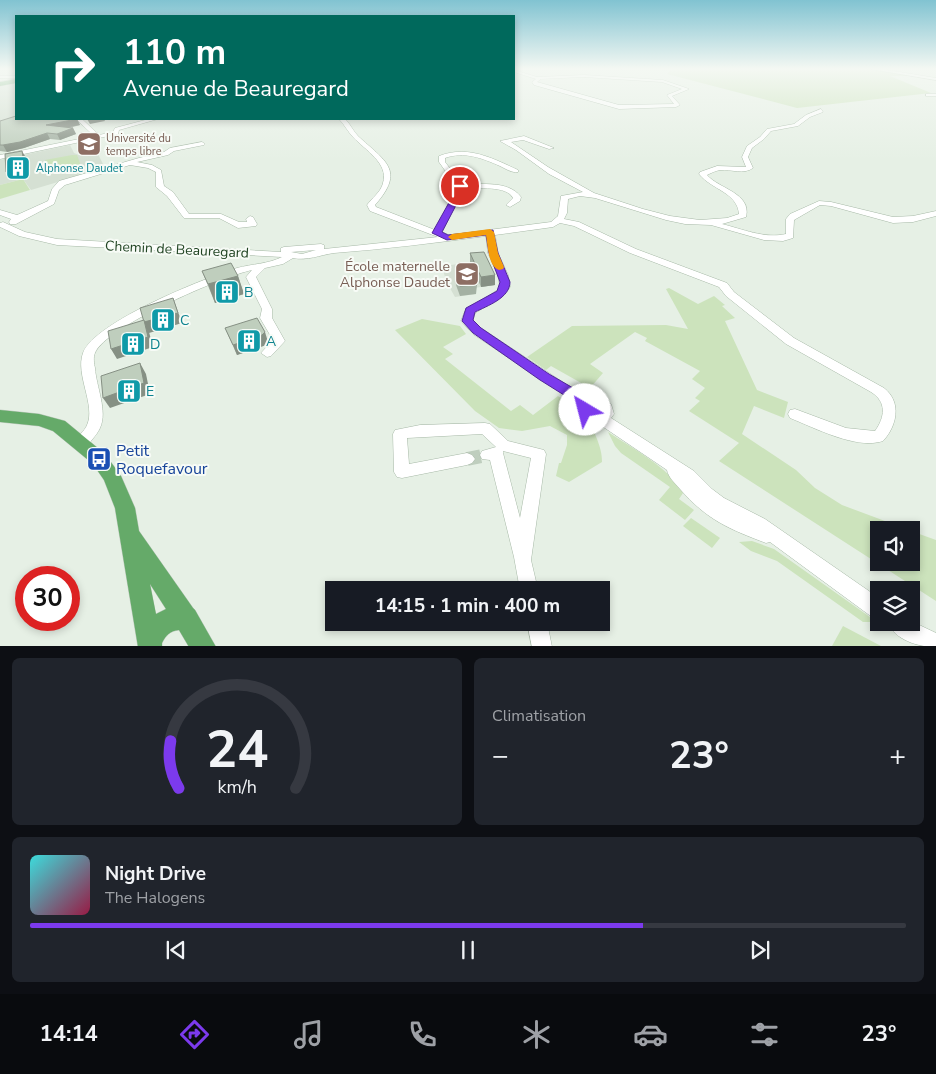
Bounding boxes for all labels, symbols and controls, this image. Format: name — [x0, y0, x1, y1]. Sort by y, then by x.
text: 110 m — [123, 29, 226, 76]
icon: right — [40, 35, 105, 100]
text: Avenue de Beauregard — [123, 74, 349, 104]
school or university icon: Université du temps libre — [76, 131, 102, 157]
place label: Université du temps libre — [106, 131, 171, 159]
building icon: Alphonse Daudet — [5, 155, 31, 181]
place label: Alphonse Daudet — [36, 161, 123, 176]
pin — [439, 165, 481, 207]
icon: arrive — [446, 172, 474, 200]
street label: Chemin de Beauregard — [105, 236, 249, 263]
place label: École maternelle Alphonse Daudet — [340, 257, 450, 292]
school or university icon: École maternelle Alphonse Daudet — [454, 261, 480, 287]
building icon: B — [214, 279, 240, 305]
place label: B — [244, 283, 253, 302]
building icon: C — [150, 307, 176, 333]
place label: C — [180, 311, 189, 330]
building icon: A — [236, 328, 262, 354]
building icon: D — [120, 331, 146, 357]
place label: A — [266, 332, 276, 351]
place label: D — [150, 335, 160, 354]
building icon: E — [116, 378, 142, 404]
place label: E — [146, 382, 154, 401]
position arrow — [558, 383, 610, 435]
place label: Petit Roquefavour — [116, 440, 208, 480]
bus stop icon: Petit Roquefavour — [86, 446, 112, 472]
map controls — [870, 521, 920, 631]
button: sound — [870, 521, 920, 571]
speed limit sign: 30 — [15, 566, 80, 631]
button: layers — [870, 581, 920, 631]
text: 14:15 · 1 min · 400 m — [375, 593, 560, 619]
text: Climatisation — [492, 705, 586, 727]
text: 24 — [206, 714, 268, 785]
text: 23° — [669, 730, 729, 781]
text: − — [492, 737, 509, 775]
text: + — [889, 737, 906, 775]
text: km/h — [217, 775, 257, 799]
text: Night Drive — [105, 861, 206, 887]
text: The Halogens — [105, 887, 205, 909]
icon: previous — [162, 936, 190, 964]
icon: pause — [454, 936, 482, 964]
icon: next — [746, 936, 774, 964]
icon: directions — [177, 1017, 212, 1052]
icon: music — [291, 1017, 326, 1052]
icon: phone — [405, 1017, 440, 1052]
icon: climate — [519, 1017, 554, 1052]
icon: car — [633, 1017, 668, 1052]
icon: filters — [747, 1017, 782, 1052]
text: 14:14 — [40, 1019, 98, 1049]
text: 23° — [862, 1019, 896, 1049]

